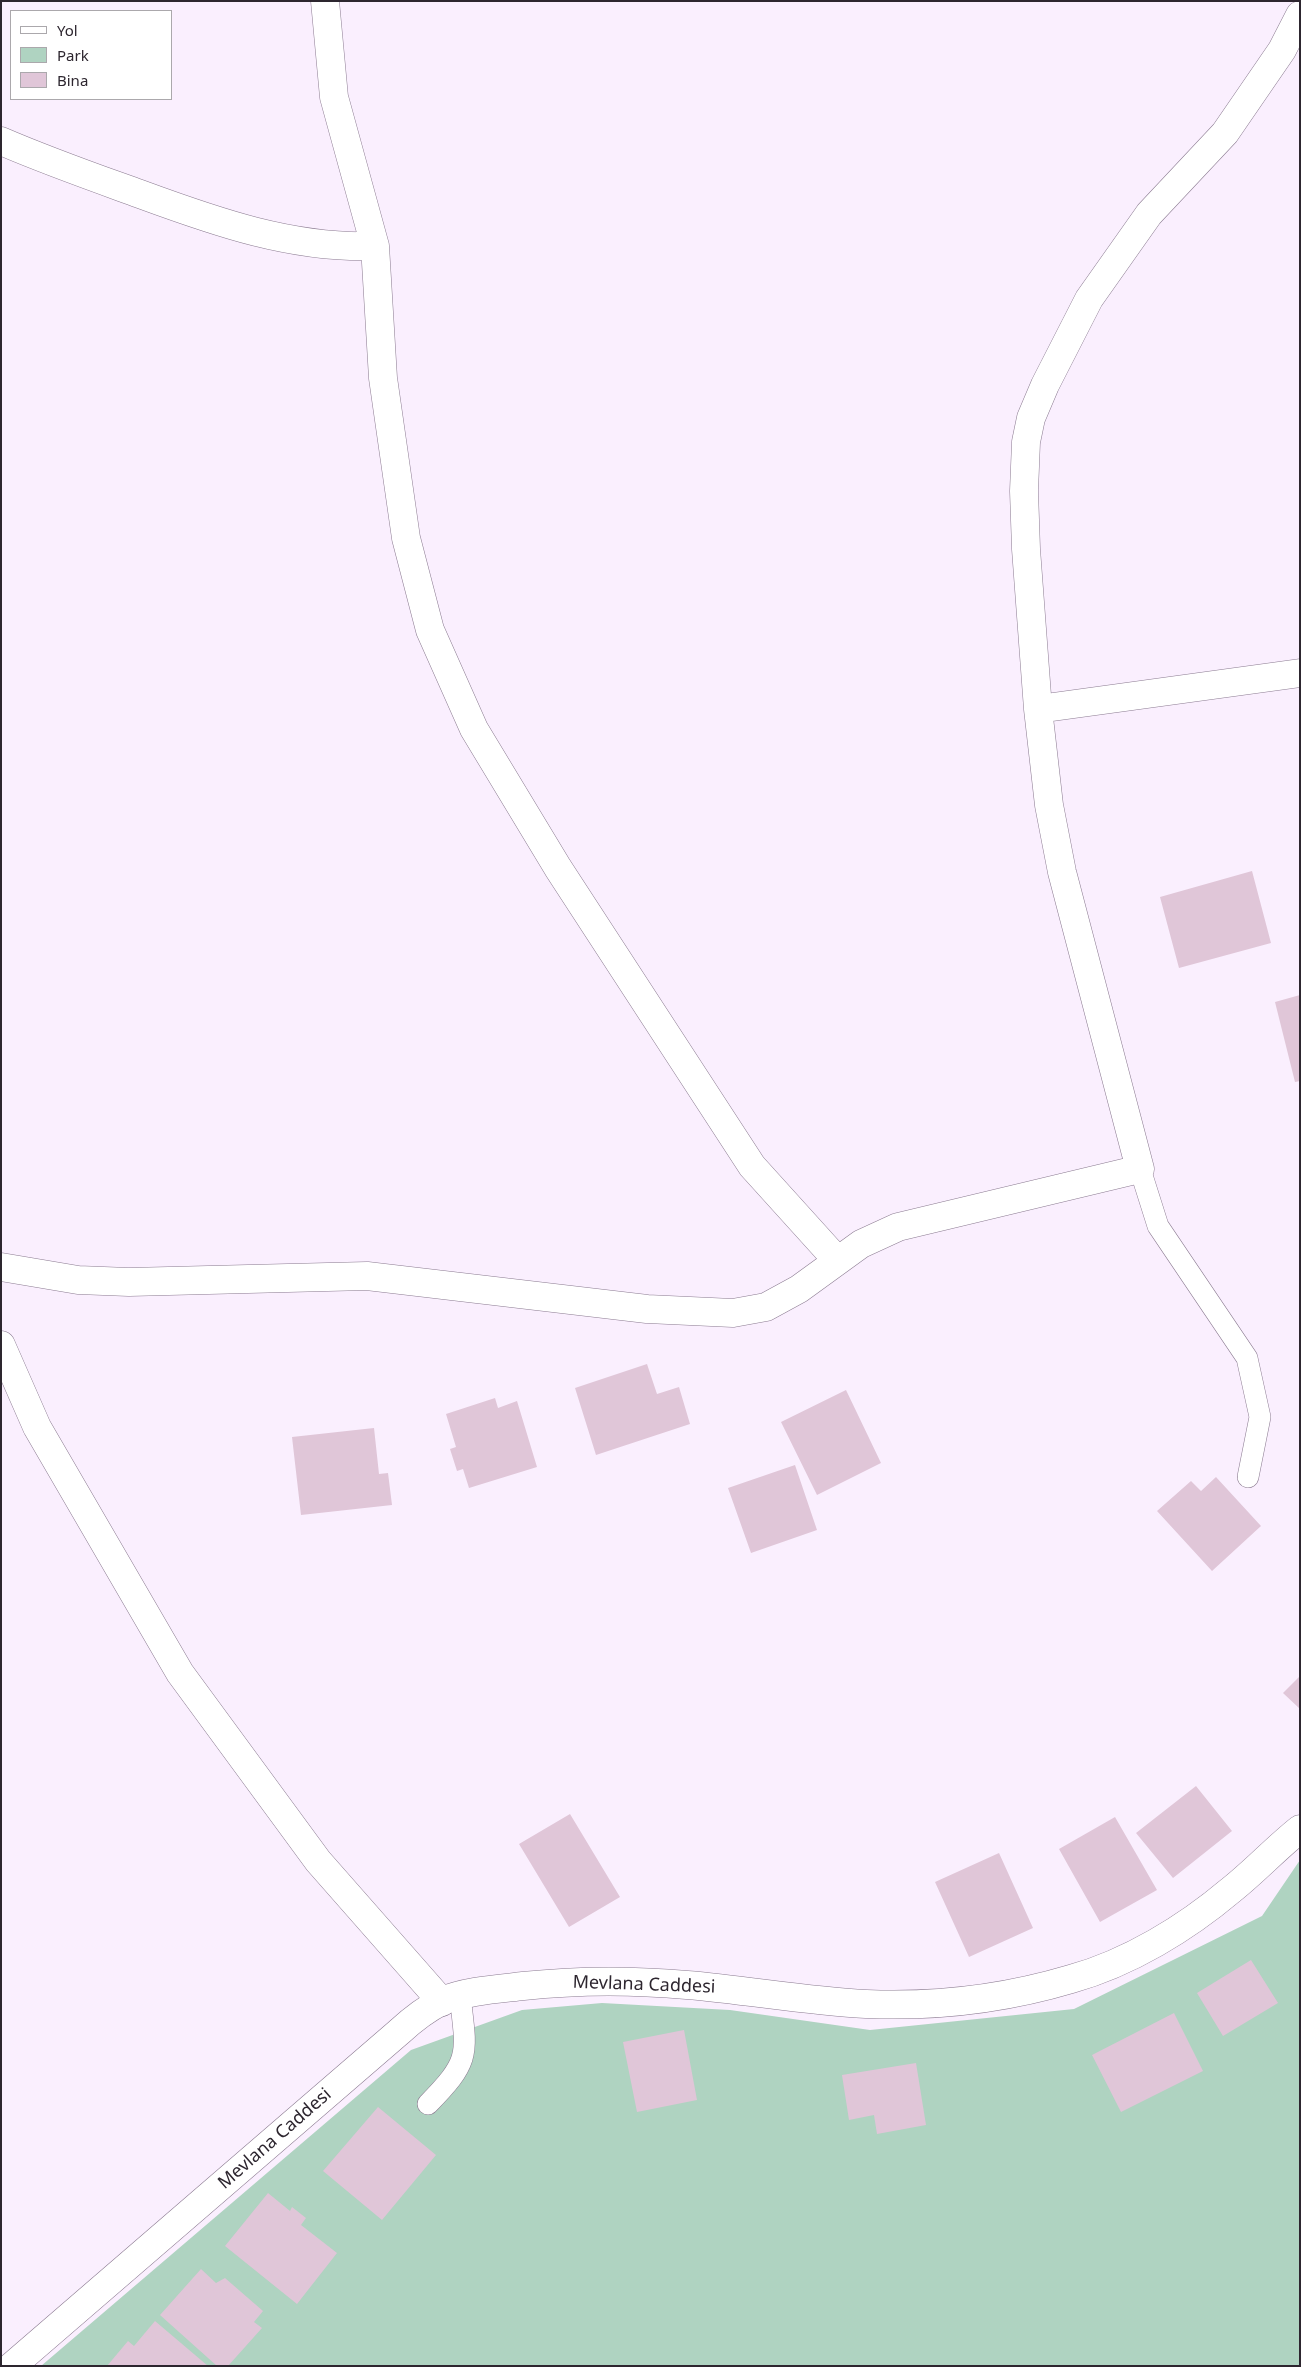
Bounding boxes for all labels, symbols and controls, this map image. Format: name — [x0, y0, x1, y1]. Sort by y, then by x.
legend — [10, 10, 172, 100]
text: Yol — [57, 20, 78, 40]
text: Park — [57, 45, 89, 65]
text: Bina — [57, 70, 88, 90]
street label: Mevlana Caddesi — [572, 1972, 716, 1998]
street label: Mevlana Caddesi — [214, 2084, 336, 2194]

